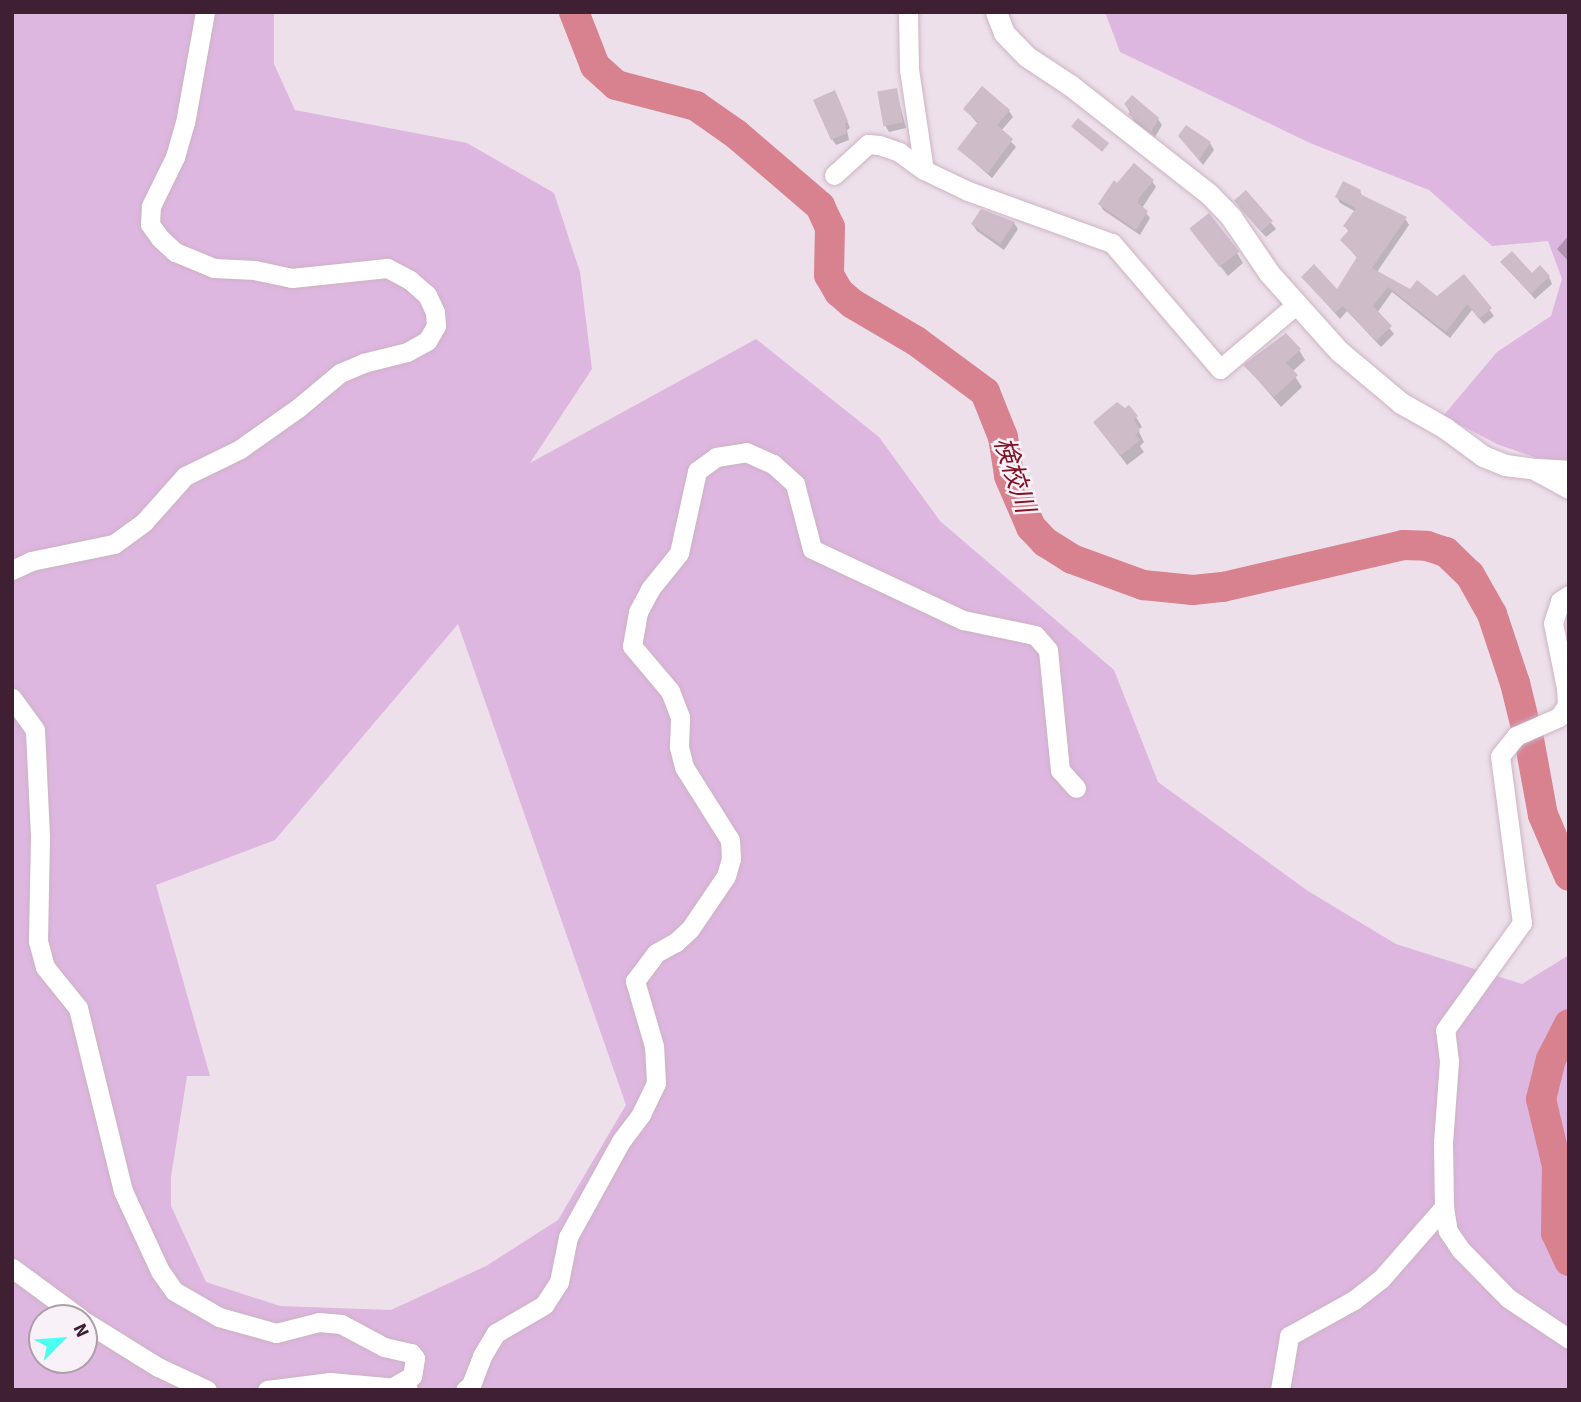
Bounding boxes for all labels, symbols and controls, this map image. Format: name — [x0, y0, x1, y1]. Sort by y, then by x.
water label: 検校川 — [987, 433, 1041, 517]
north arrow — [28, 1304, 98, 1374]
text: N — [66, 1319, 96, 1342]

